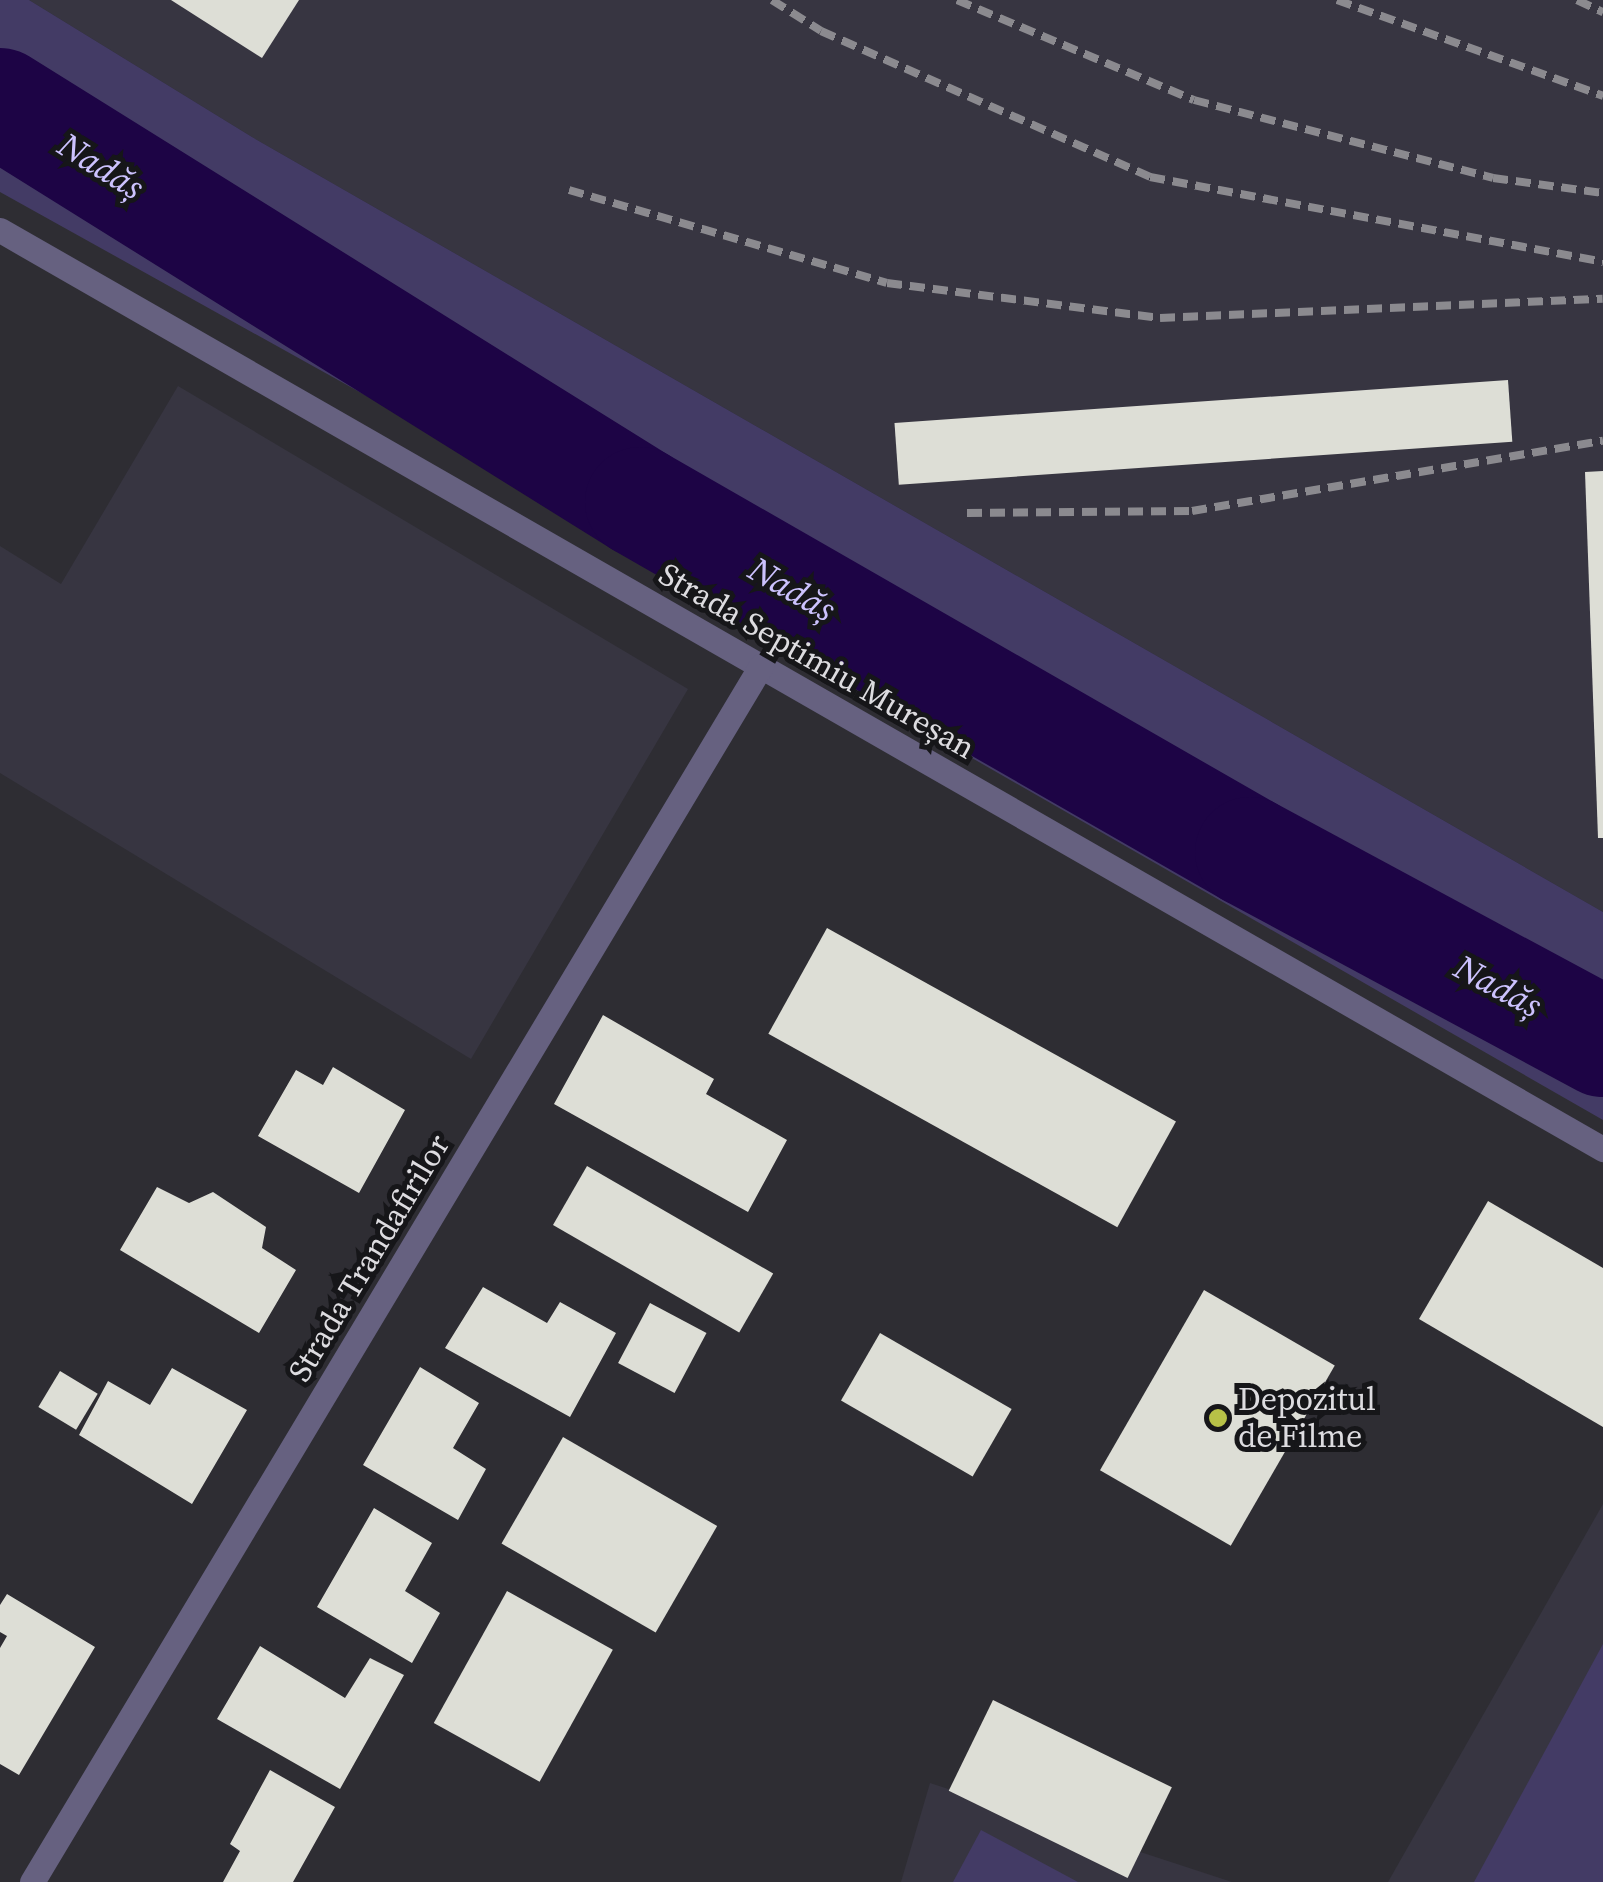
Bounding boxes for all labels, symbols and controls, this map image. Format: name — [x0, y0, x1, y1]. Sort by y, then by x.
water label: Nadăș — [51, 124, 151, 208]
water label: Nadăș — [741, 548, 843, 630]
street label: Strada Septimiu Mureșan — [652, 555, 982, 767]
water label: Nadăș — [1447, 946, 1549, 1026]
street label: Strada Trandafirilor — [280, 1127, 458, 1389]
place label: Depozitul de Filme — [1238, 1381, 1376, 1456]
marker: Depozitul de Filme — [1207, 1407, 1229, 1429]

